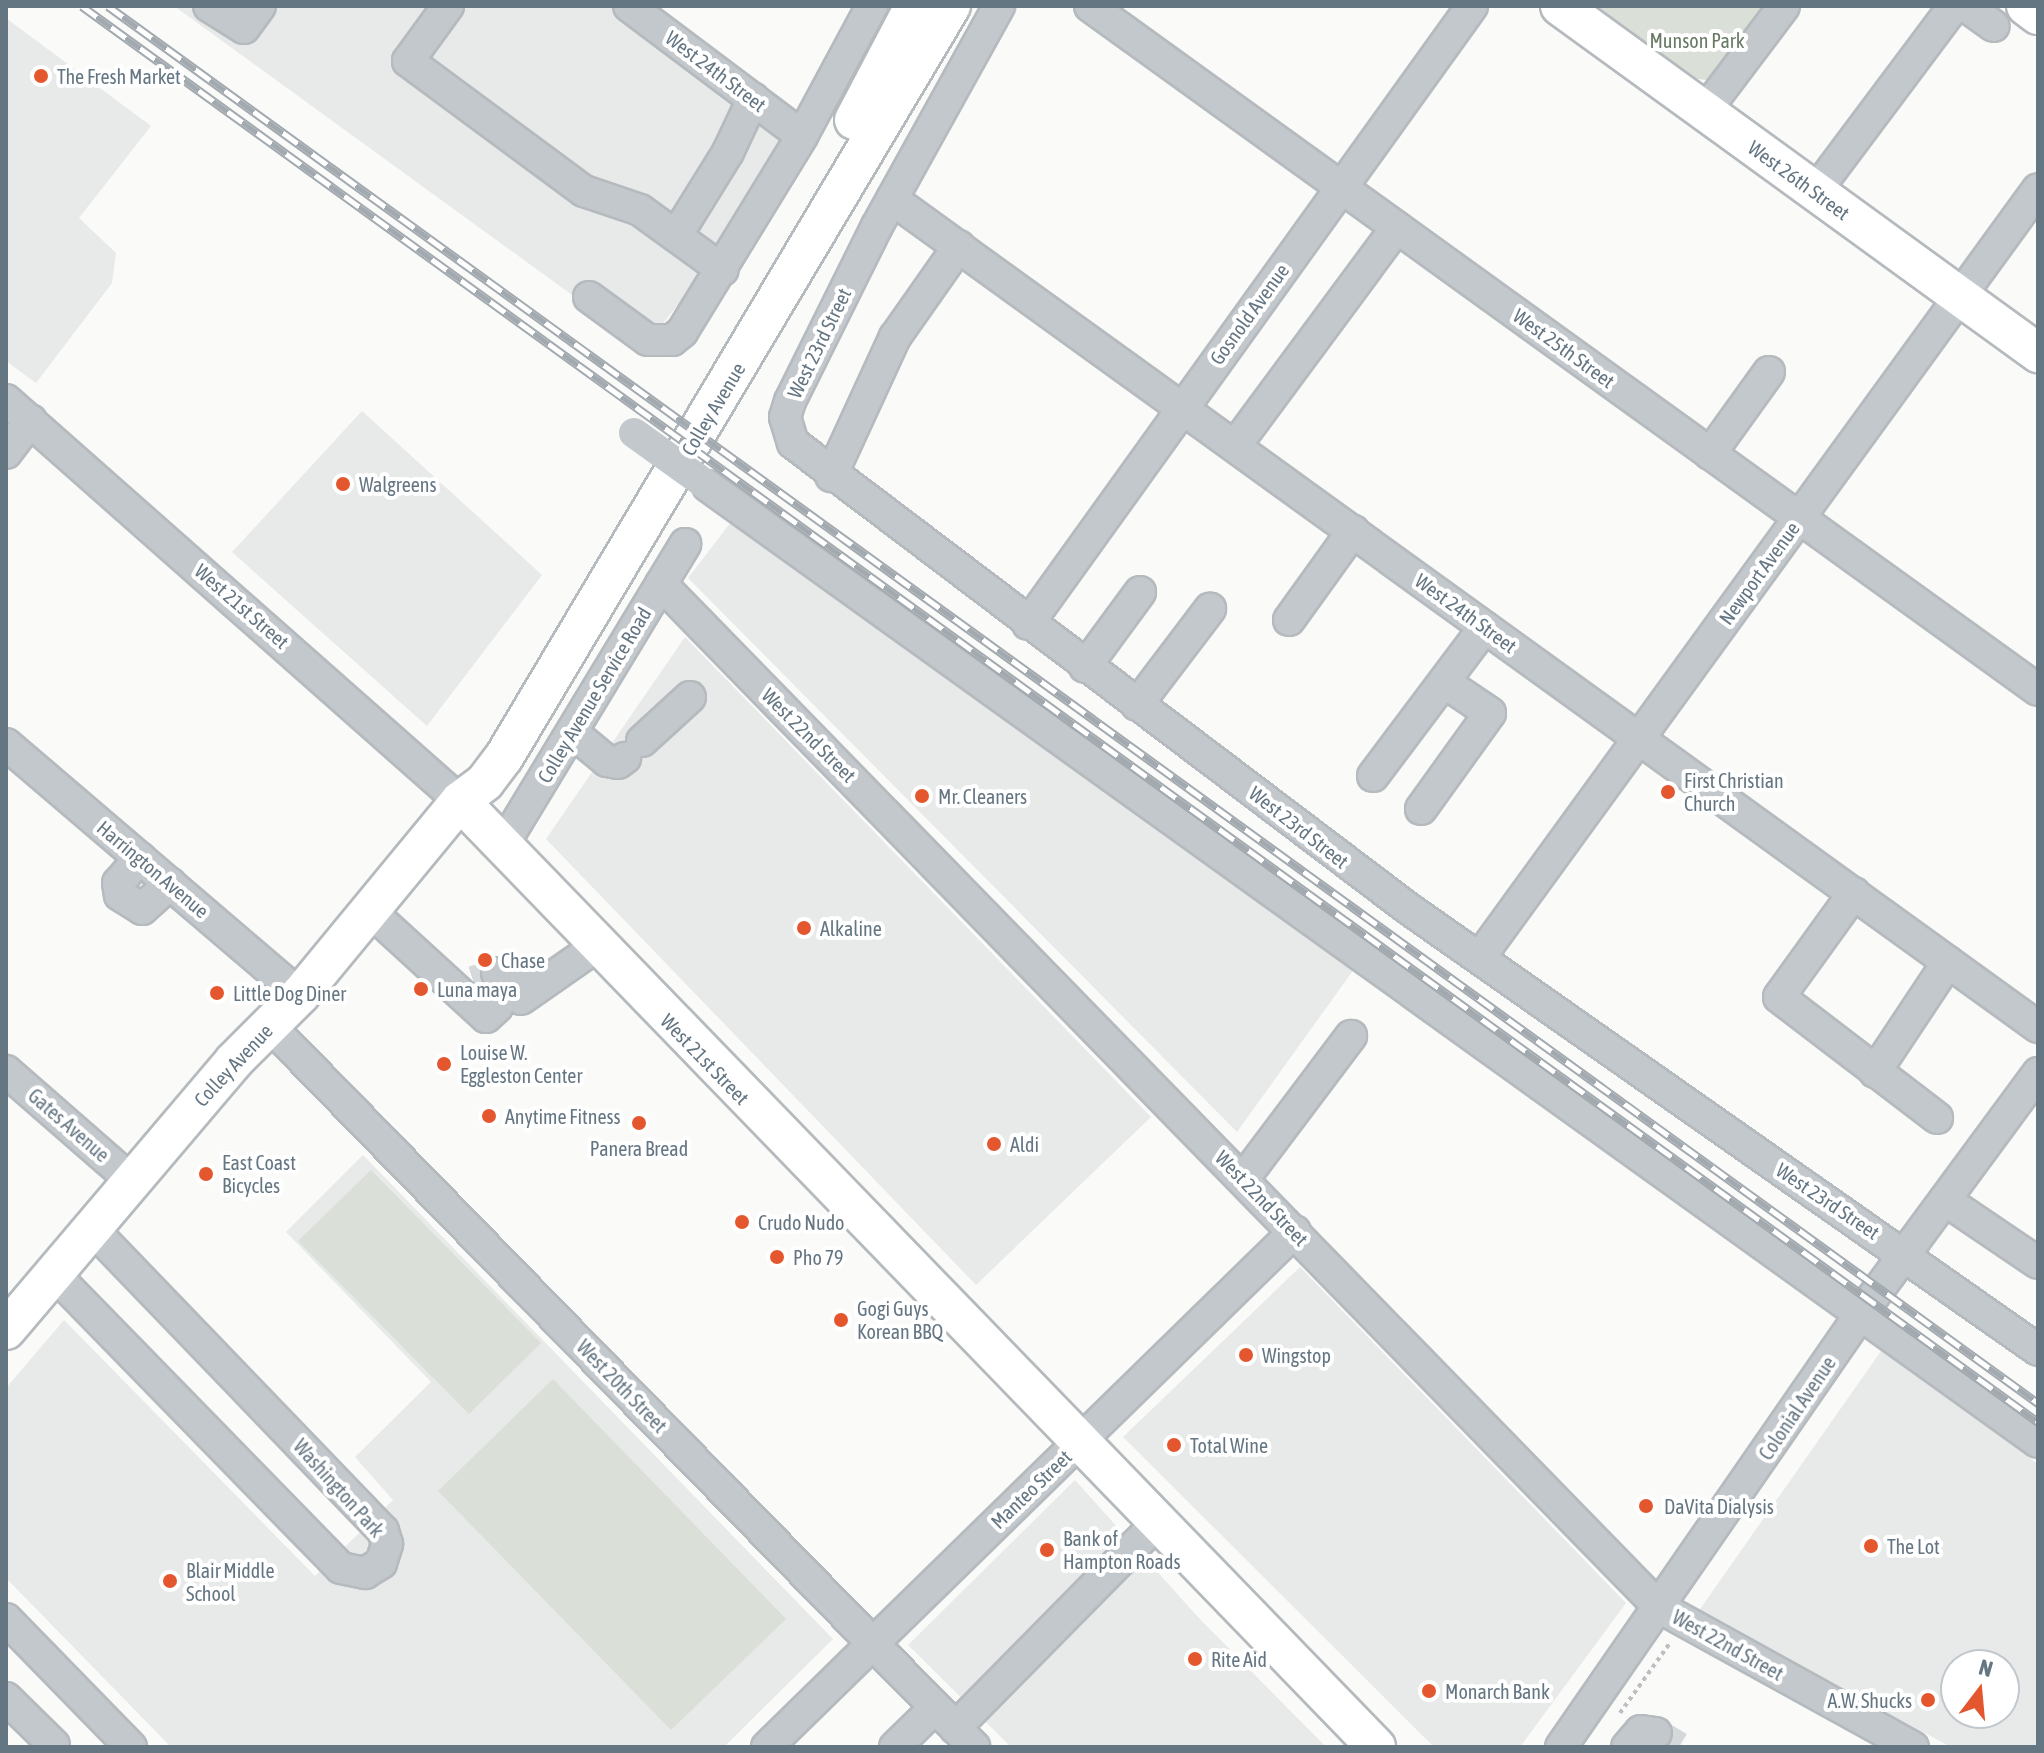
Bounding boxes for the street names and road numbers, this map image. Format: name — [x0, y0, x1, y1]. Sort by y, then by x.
street label: West 24th Street — [661, 25, 771, 117]
street label: West 26th Street — [1744, 135, 1854, 225]
street label: Gosnold Avenue — [1204, 259, 1294, 369]
street label: West 23rd Street — [782, 284, 856, 402]
street label: West 25th Street — [1509, 303, 1619, 393]
street label: Colley Avenue — [676, 358, 750, 460]
street label: Newport Avenue — [1714, 517, 1804, 629]
street label: West 21st Street — [190, 559, 294, 653]
street label: West 24th Street — [1411, 568, 1521, 658]
street label: Colley Avenue Service Road — [532, 603, 656, 787]
street label: West 22nd Street — [757, 683, 861, 787]
street label: West 23rd Street — [1245, 781, 1353, 873]
street label: Harrington Avenue — [92, 815, 214, 923]
street label: West 21st Street — [656, 1009, 754, 1109]
street label: Colley Avenue — [189, 1019, 277, 1111]
street label: Gates Avenue — [24, 1083, 114, 1167]
street label: West 22nd Street — [1211, 1145, 1313, 1251]
street label: West 23rd Street — [1772, 1158, 1884, 1244]
street label: West 20th Street — [572, 1335, 672, 1437]
street label: Colonial Avenue — [1754, 1352, 1840, 1464]
street label: Washington Park — [289, 1434, 389, 1542]
street label: Manteo Street — [986, 1445, 1076, 1533]
street label: West 22nd Street — [1668, 1605, 1788, 1685]

